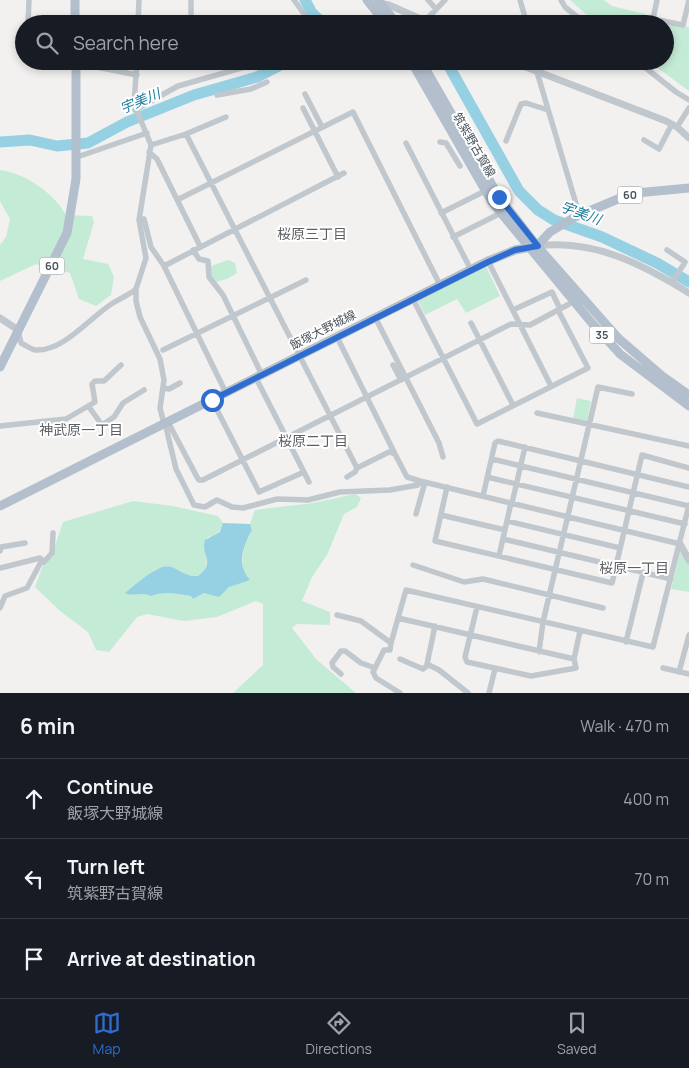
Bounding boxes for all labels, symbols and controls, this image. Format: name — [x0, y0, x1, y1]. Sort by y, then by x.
search box — [15, 15, 674, 70]
icon: search — [33, 29, 61, 57]
text: Search here — [73, 30, 179, 56]
water label: 宇美川 — [117, 83, 165, 117]
street label: 筑紫野古賀線 — [449, 109, 500, 180]
route end — [488, 186, 511, 209]
road number: 60 — [618, 186, 642, 204]
water label: 宇美川 — [558, 196, 606, 229]
district label: 桜原三丁目 — [277, 224, 347, 243]
road number: 60 — [40, 258, 64, 274]
street label: 飯塚大野城線 — [287, 306, 359, 353]
road number: 35 — [590, 326, 614, 344]
route start — [201, 389, 224, 412]
district label: 神武原一丁目 — [39, 420, 123, 439]
district label: 桜原二丁目 — [278, 431, 348, 450]
district label: 桜原一丁目 — [599, 558, 669, 577]
text: 6 min — [20, 712, 75, 740]
text: Walk · 470 m — [580, 715, 669, 737]
text: Continue — [67, 774, 153, 800]
icon: ahead — [20, 785, 48, 813]
text: 400 m — [623, 788, 669, 810]
text: 飯塚大野城線 — [67, 802, 163, 824]
text: Turn left — [67, 854, 145, 880]
icon: left — [20, 865, 48, 893]
text: 70 m — [634, 868, 669, 890]
text: 筑紫野古賀線 — [67, 882, 163, 904]
icon: arrive — [20, 945, 48, 973]
text: Arrive at destination — [67, 946, 256, 972]
tab: Map — [93, 1009, 121, 1058]
tab: Directions — [306, 1009, 372, 1058]
tab: Saved — [557, 1009, 596, 1058]

